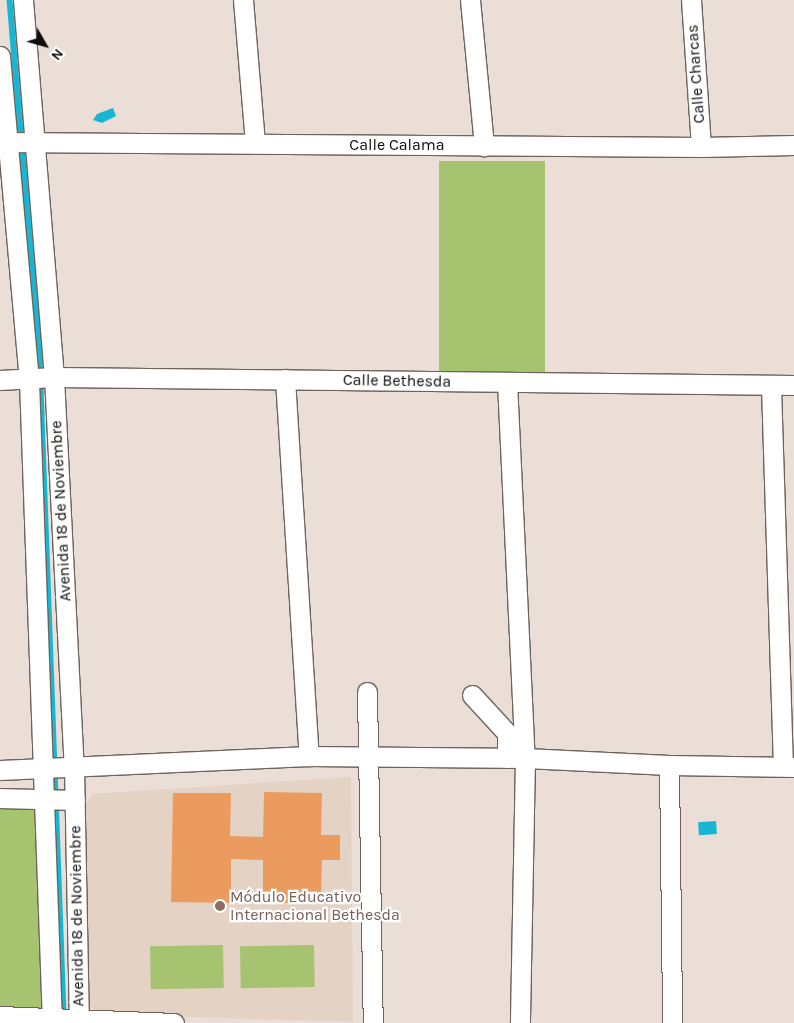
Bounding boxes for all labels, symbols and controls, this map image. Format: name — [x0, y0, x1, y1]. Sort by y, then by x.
north arrow — [20, 20, 70, 70]
street label: Calle Charcas — [683, 24, 709, 124]
text: N — [47, 45, 67, 64]
street label: Calle Calama — [349, 135, 445, 155]
street label: Calle Bethesda — [343, 370, 451, 392]
street label: Avenida 18 de Noviembre — [47, 420, 75, 602]
street label: Avenida 18 de Noviembre — [66, 825, 88, 1007]
place label: Módulo Educativo Internacional Bethesda — [230, 887, 400, 925]
marker: Módulo Educativo Internacional Bethesda — [214, 900, 226, 912]

